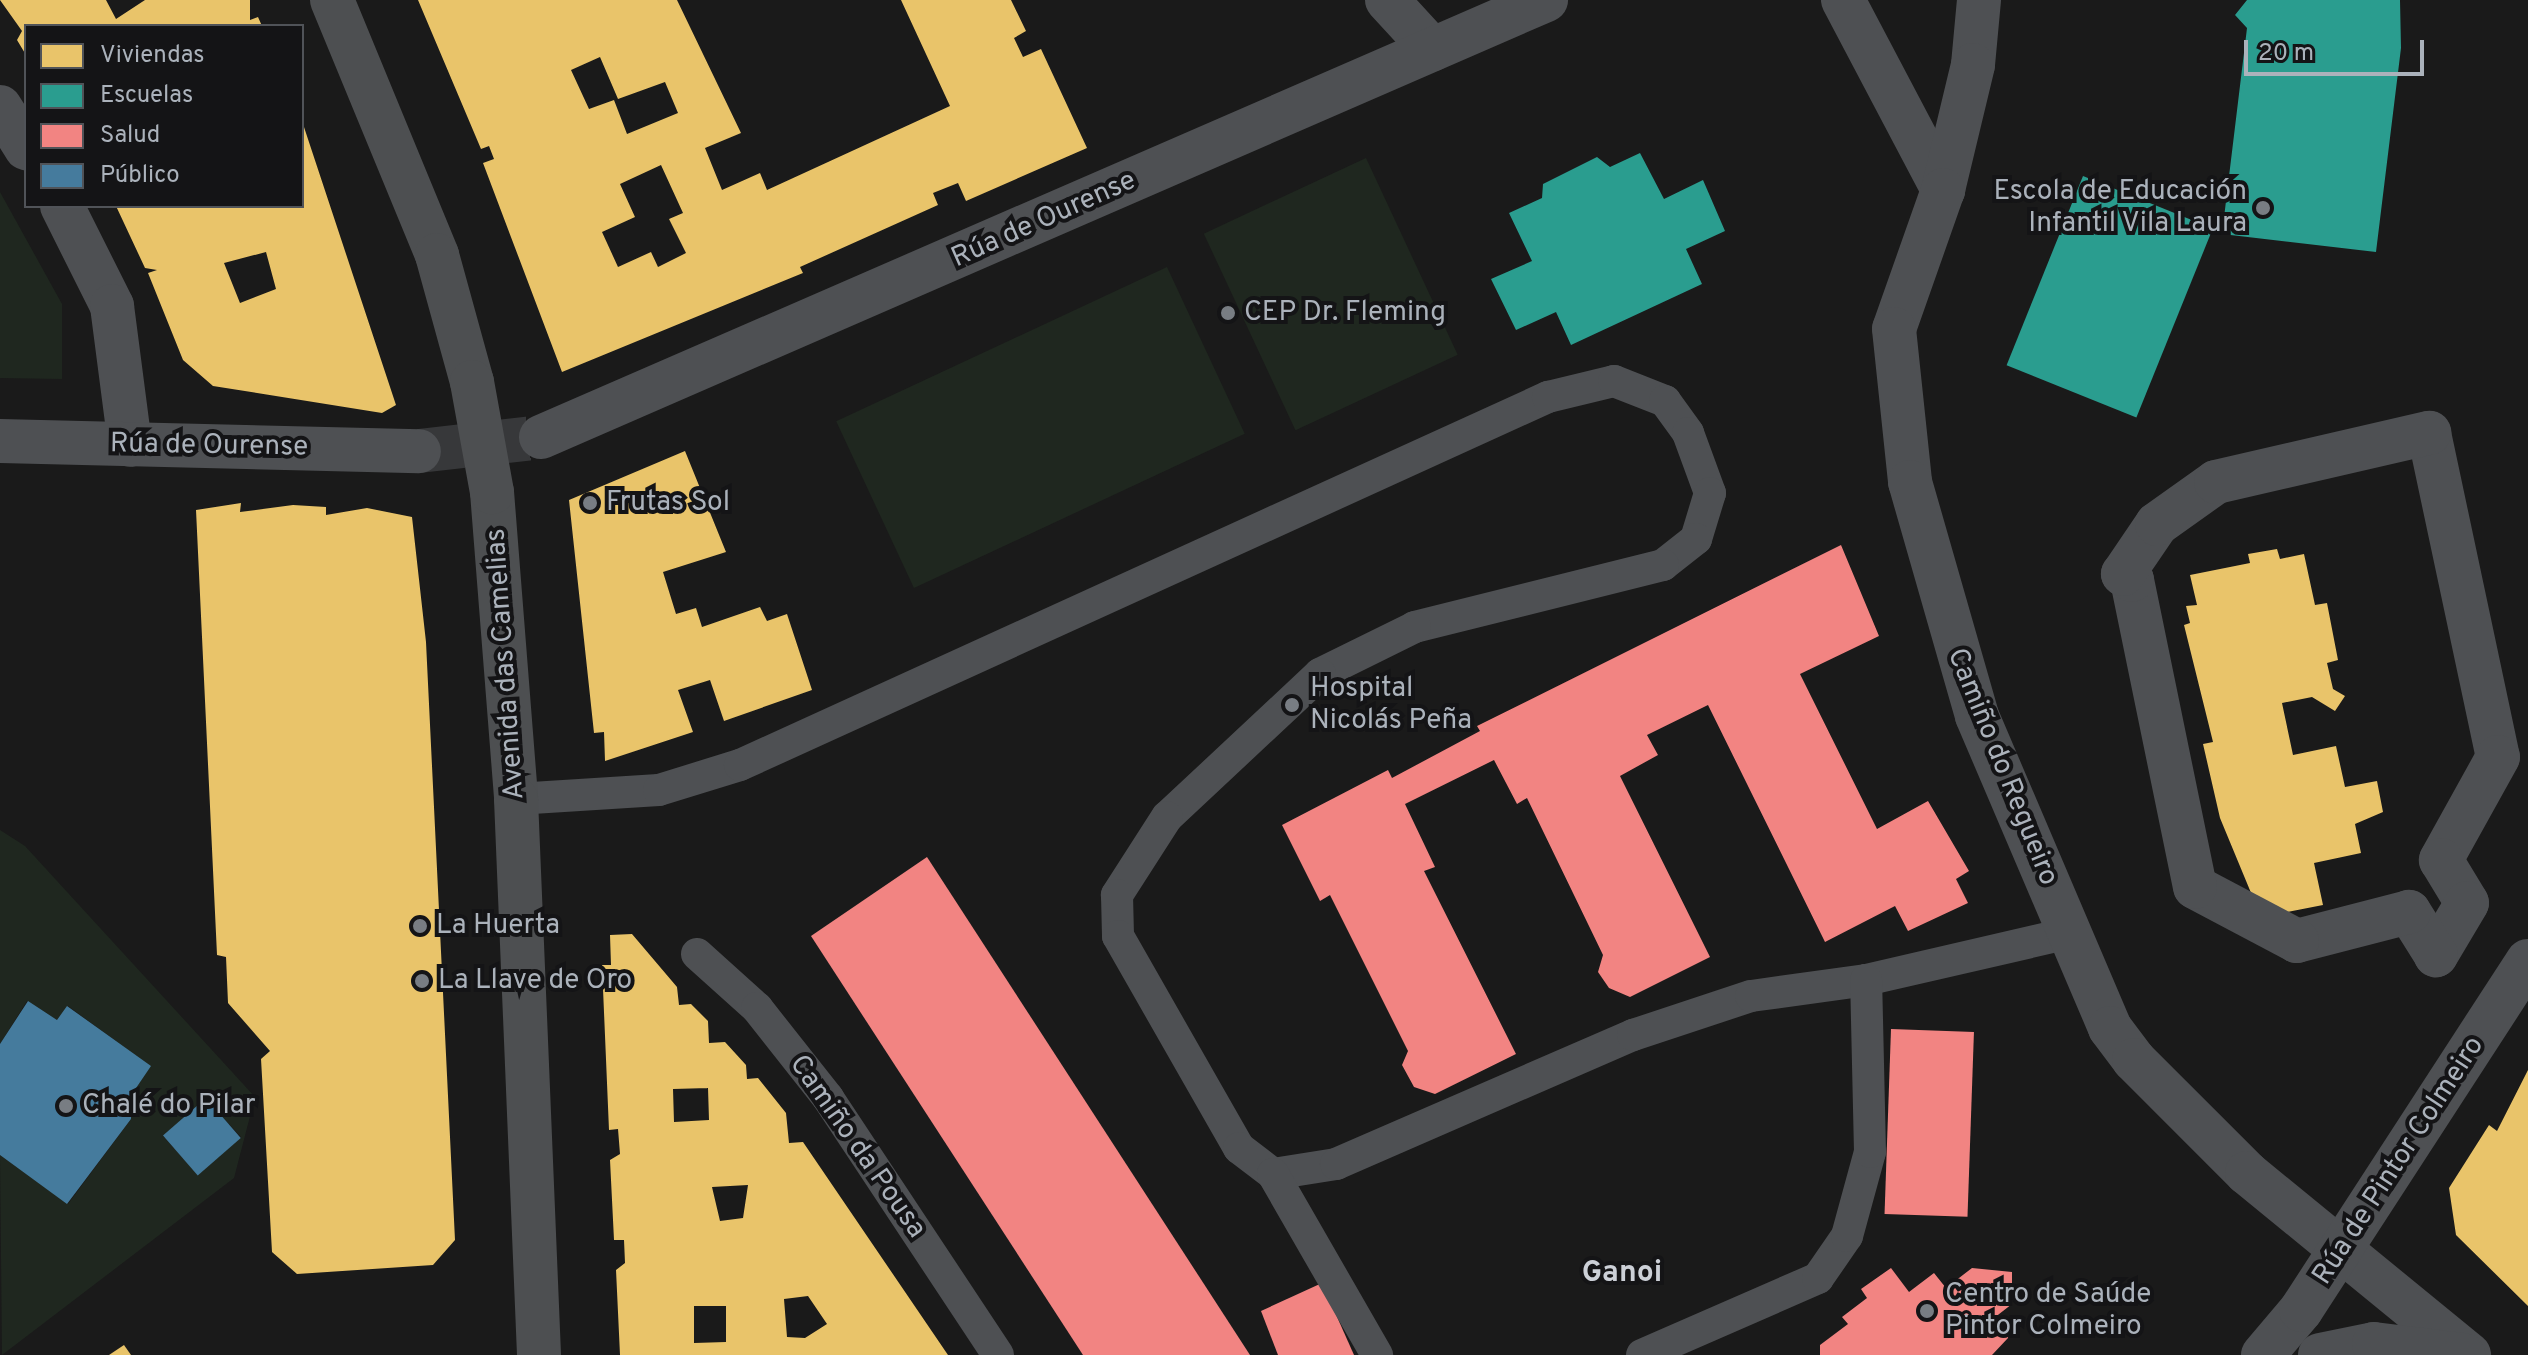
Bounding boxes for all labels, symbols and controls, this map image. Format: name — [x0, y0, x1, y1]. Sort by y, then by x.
legend — [24, 24, 304, 208]
scale bar — [2248, 24, 2428, 74]
text: 20 m — [2258, 39, 2314, 69]
text: Viviendas — [100, 41, 205, 71]
text: Escuelas — [100, 81, 193, 111]
text: Salud — [100, 121, 160, 151]
text: Público — [100, 161, 180, 191]
street label: Rúa de Ourense — [947, 164, 1141, 276]
place label: Escola de Educación Infantil Vila Laura — [1993, 175, 2247, 241]
marker: Escola de Educación Infantil Vila Laura — [2254, 199, 2272, 217]
place label: CEP Dr. Fleming — [1244, 296, 1446, 330]
marker: CEP Dr. Fleming — [1219, 304, 1237, 322]
street label: Rúa de Ourense — [110, 427, 308, 465]
place label: Frutas Sol — [606, 486, 730, 520]
marker: Frutas Sol — [581, 494, 599, 512]
street label: Avenida das Camelias — [480, 527, 532, 801]
street label: Camiño do Regueiro — [1939, 644, 2065, 890]
place label: Hospital Nicolás Peña — [1310, 672, 1472, 738]
marker: Hospital Nicolás Peña — [1281, 694, 1303, 716]
place label: La Huerta — [436, 909, 560, 943]
marker: La Huerta — [411, 917, 429, 935]
place label: La Llave de Oro — [438, 964, 632, 998]
marker: La Llave de Oro — [413, 972, 431, 990]
street label: Rúa de Pintor Colmeiro — [2306, 1031, 2492, 1291]
street label: Camiño da Pousa — [781, 1049, 933, 1245]
place label: Chalé do Pilar — [82, 1089, 256, 1123]
marker: Chalé do Pilar — [57, 1097, 75, 1115]
district label: Ganoi — [1582, 1256, 1662, 1292]
place label: Centro de Saúde Pintor Colmeiro — [1945, 1278, 2151, 1344]
marker: Centro de Saúde Pintor Colmeiro — [1916, 1300, 1938, 1322]

